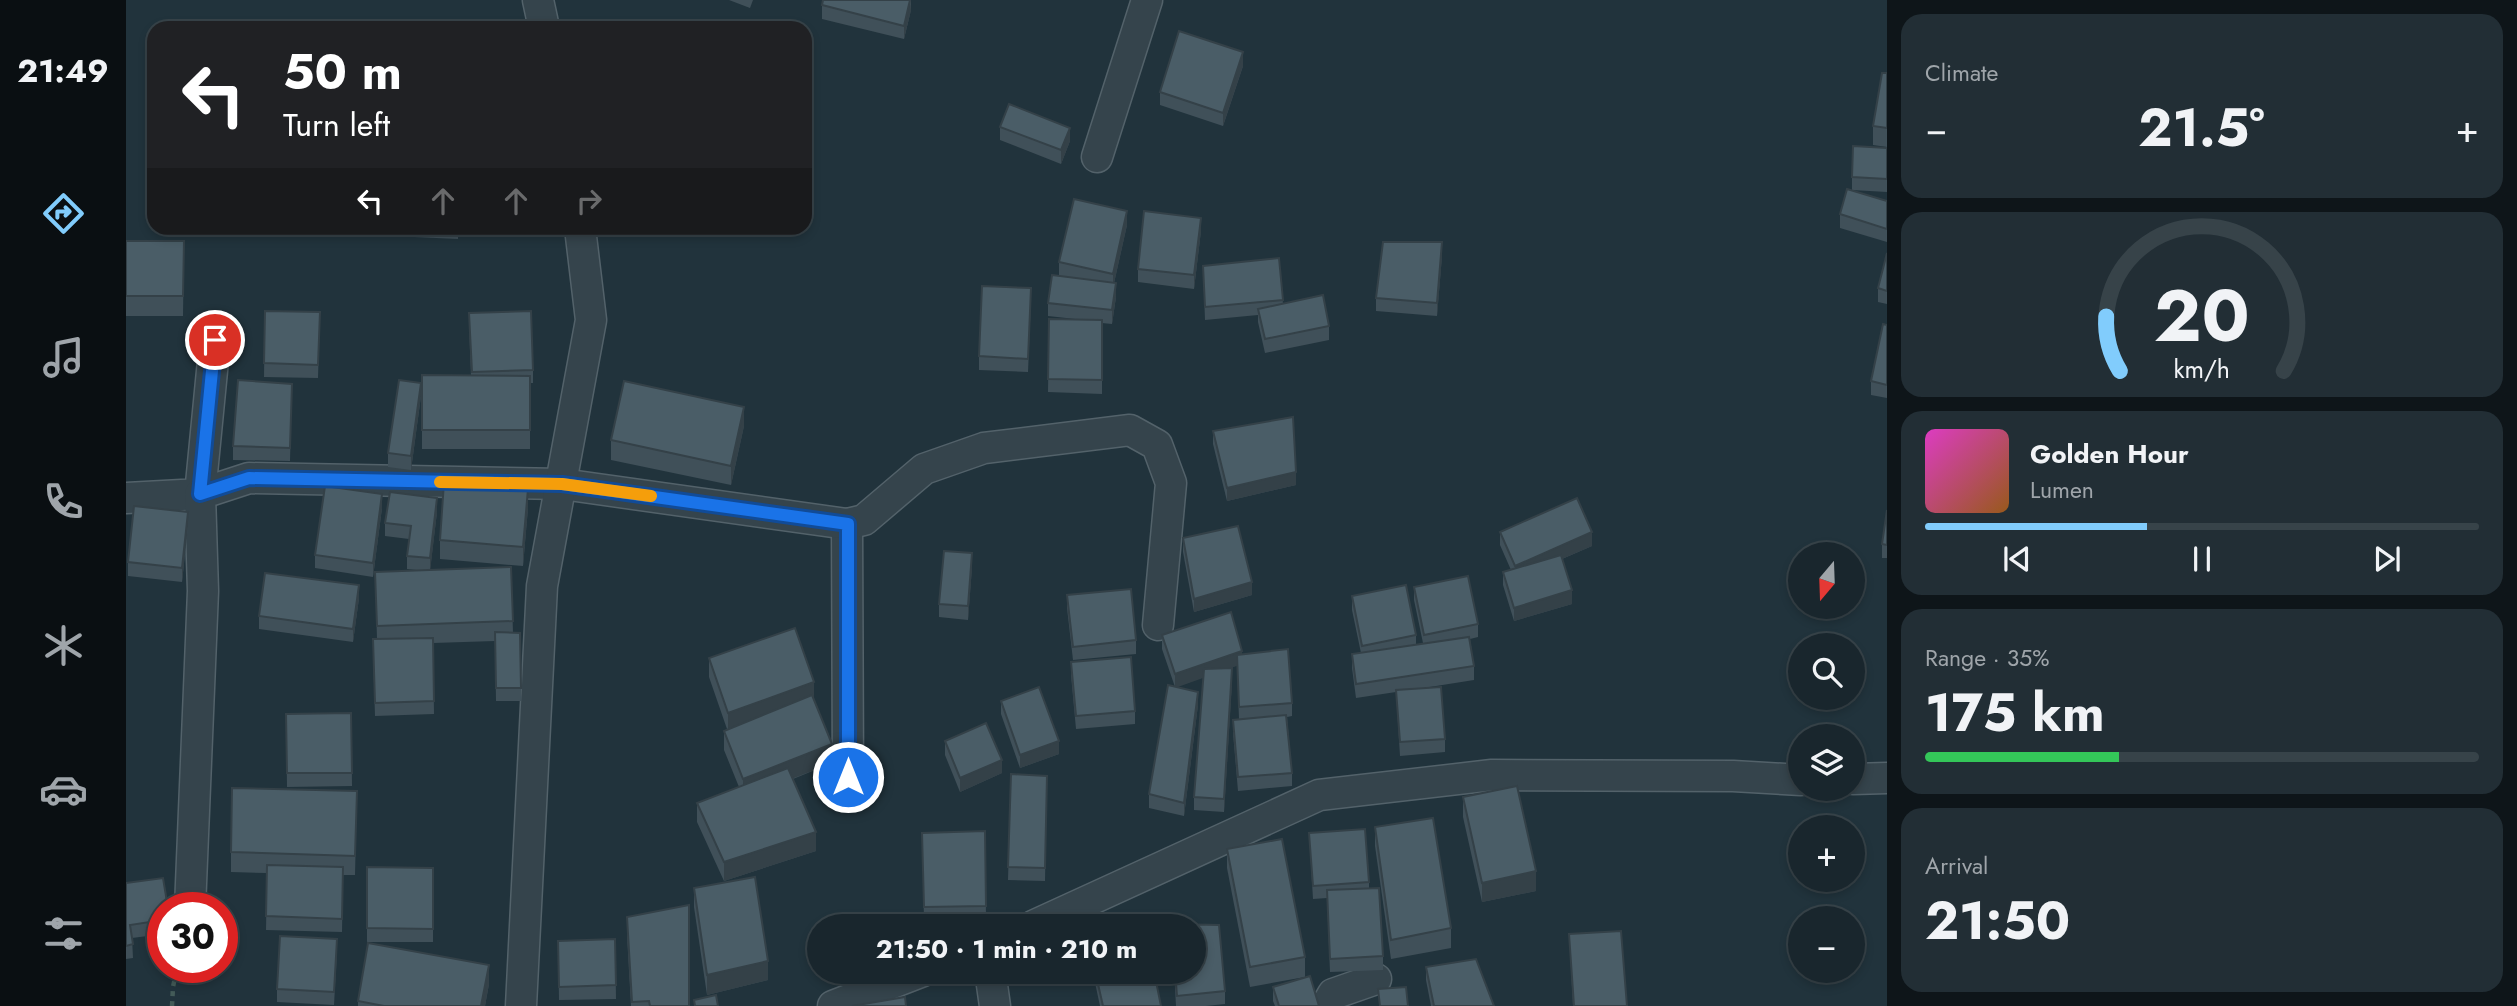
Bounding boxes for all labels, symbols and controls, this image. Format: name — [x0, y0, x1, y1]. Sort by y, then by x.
text: 50 m — [283, 37, 402, 107]
text: 21:49 — [17, 48, 109, 94]
icon: left — [168, 49, 259, 140]
text: Climate — [1925, 56, 1998, 90]
text: 21.5° — [2138, 90, 2265, 166]
text: − — [1925, 101, 1947, 156]
text: + — [2456, 101, 2479, 156]
text: Turn left — [283, 102, 390, 148]
icon: left — [351, 182, 389, 220]
icon: ahead — [424, 182, 462, 220]
icon: ahead — [497, 182, 535, 220]
icon: right — [570, 182, 608, 220]
icon: directions — [39, 189, 88, 238]
text: 20 — [2154, 263, 2250, 368]
pin — [185, 310, 245, 370]
icon: arrive — [196, 321, 234, 359]
icon: music — [39, 333, 88, 382]
text: km/h — [2174, 350, 2230, 386]
text: Golden Hour — [2030, 435, 2189, 473]
text: Lumen — [2030, 473, 2094, 507]
icon: phone — [39, 477, 88, 526]
icon: previous — [1998, 540, 2036, 578]
icon: pause — [2183, 540, 2221, 578]
icon: next — [2368, 540, 2406, 578]
north arrow — [1788, 542, 1866, 620]
map controls — [1788, 542, 1865, 983]
icon: climate — [39, 621, 88, 670]
button: search — [1788, 633, 1865, 710]
text: Range · 35% — [1925, 641, 2049, 675]
text: 175 km — [1925, 675, 2105, 751]
button: layers — [1788, 724, 1865, 801]
position arrow — [811, 740, 885, 814]
icon: car — [39, 765, 88, 814]
button: + — [1788, 815, 1865, 892]
text: Arrival — [1925, 849, 1988, 883]
text: 21:50 — [1925, 883, 2070, 959]
speed limit sign: 30 — [147, 892, 238, 983]
button: − — [1788, 906, 1865, 983]
icon: filters — [39, 909, 88, 958]
text: 21:50 · 1 min · 210 m — [876, 930, 1137, 968]

